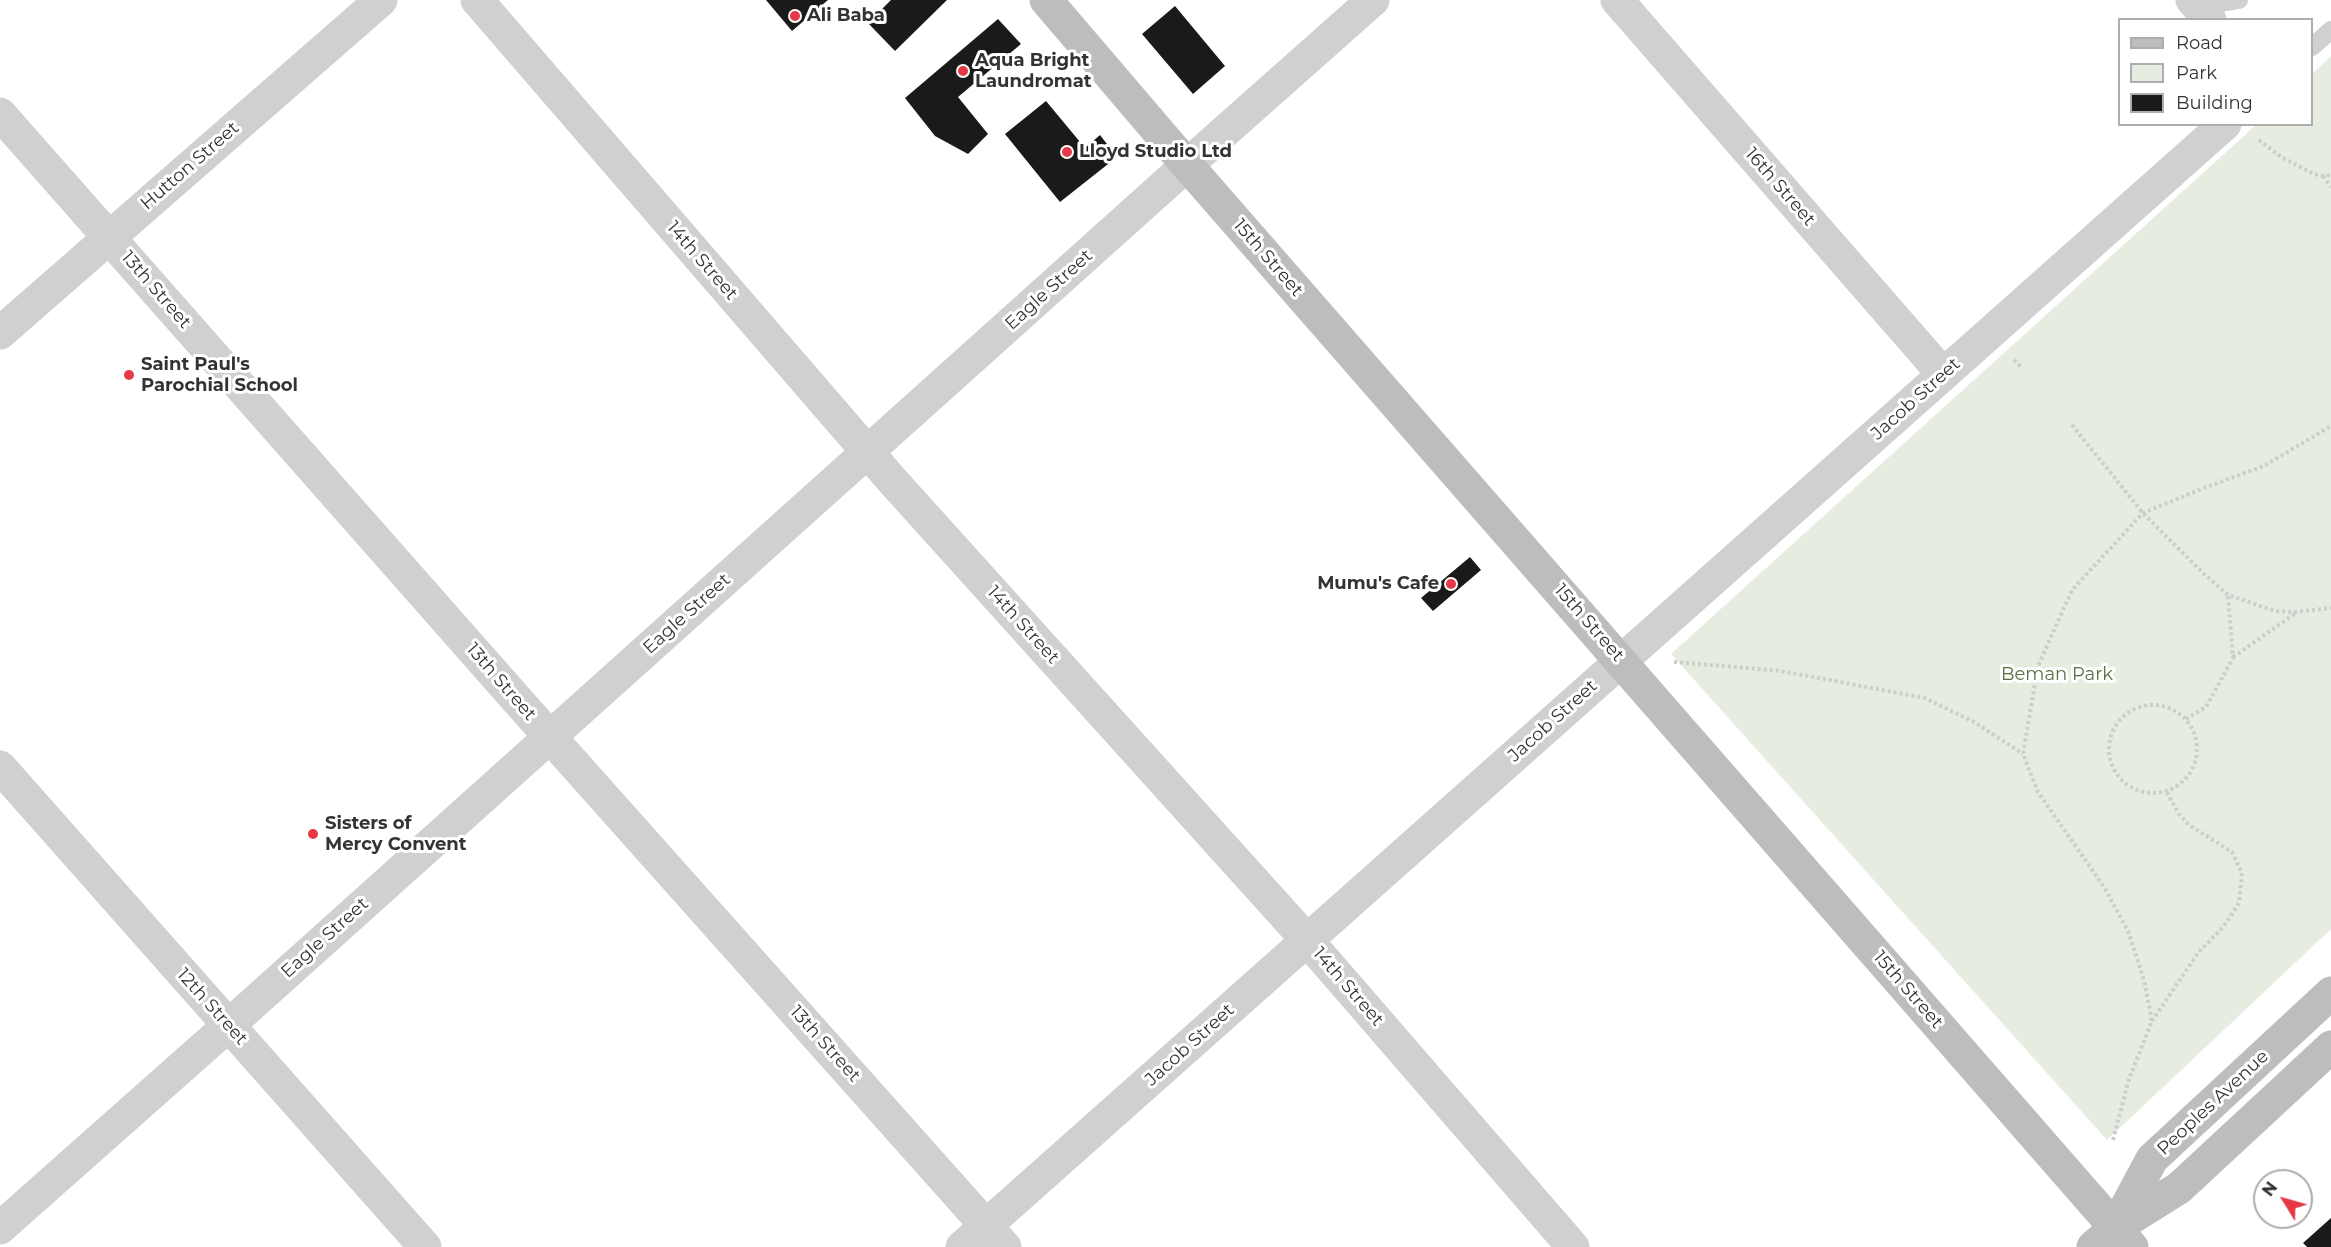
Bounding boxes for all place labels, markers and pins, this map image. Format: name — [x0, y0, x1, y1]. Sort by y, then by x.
place label: Ali Baba — [807, 5, 885, 27]
marker: Ali Baba — [788, 9, 802, 23]
place label: Aqua Bright Laundromat — [975, 50, 1092, 92]
marker: Aqua Bright Laundromat — [956, 64, 970, 78]
place label: Lloyd Studio Ltd — [1079, 141, 1232, 163]
marker: Lloyd Studio Ltd — [1060, 145, 1074, 159]
place label: Saint Paul's Parochial School — [141, 354, 298, 397]
marker: Saint Paul's Parochial School — [122, 368, 136, 382]
place label: Mumu's Cafe — [1317, 573, 1439, 595]
marker: Mumu's Cafe — [1444, 577, 1458, 591]
place label: Sisters of Mercy Convent — [325, 813, 467, 856]
marker: Sisters of Mercy Convent — [306, 827, 320, 841]

